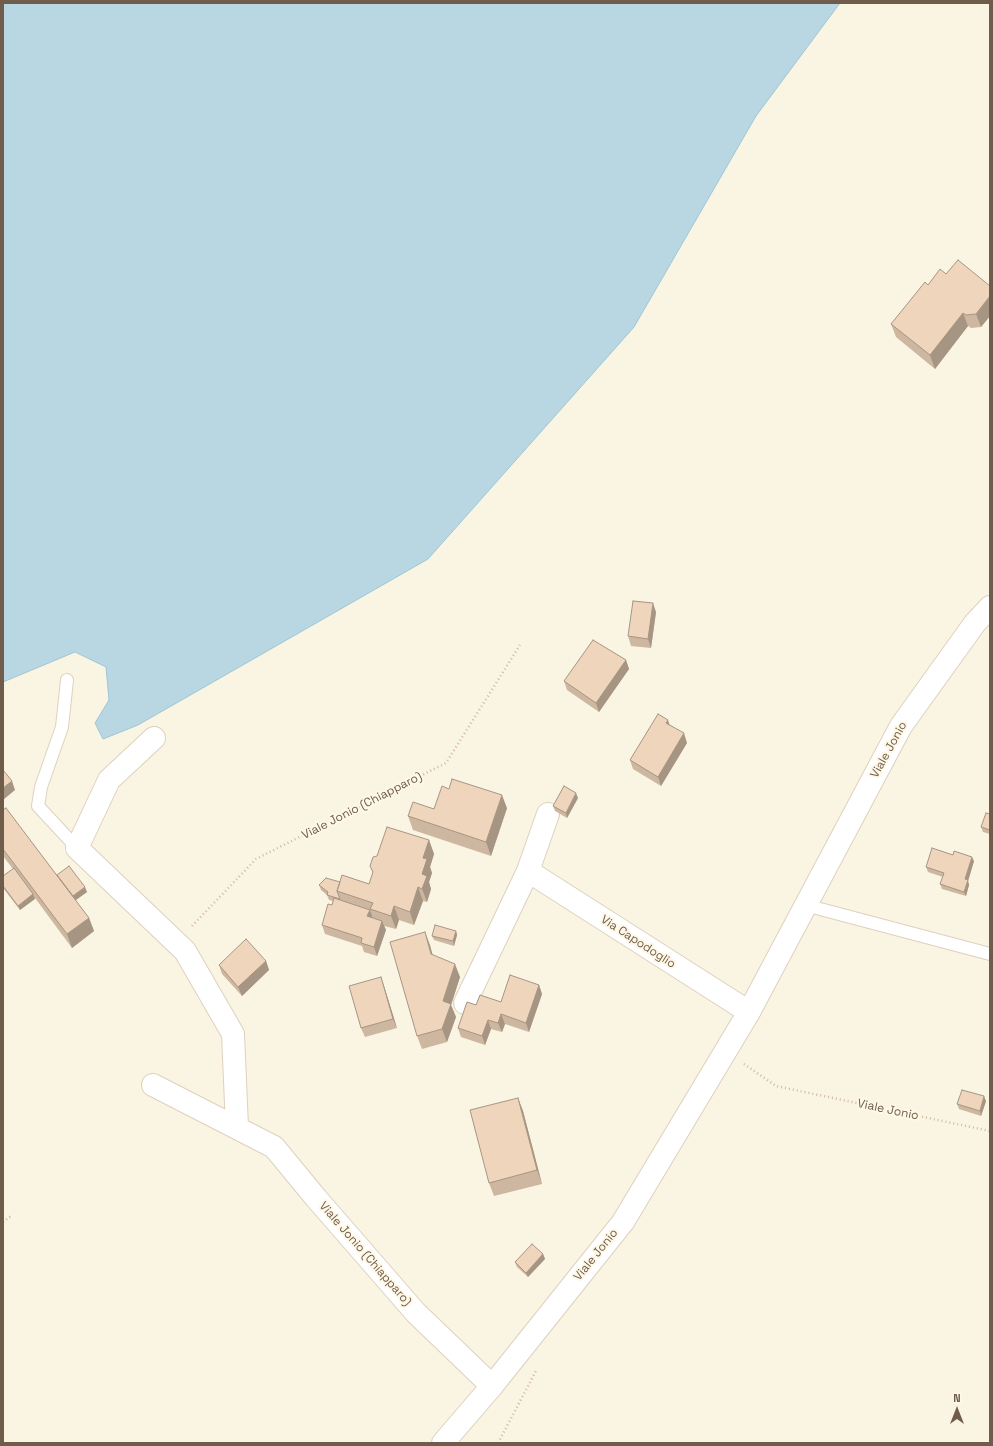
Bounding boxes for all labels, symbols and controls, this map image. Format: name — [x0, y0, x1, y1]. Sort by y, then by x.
street label: Viale Jonio — [868, 719, 910, 781]
street label: Viale Jonio (Chiapparo) — [299, 769, 425, 843]
street label: Via Capodoglio — [598, 912, 678, 972]
street label: Viale Jonio — [856, 1096, 920, 1124]
street label: Viale Jonio (Chiapparo) — [316, 1199, 414, 1309]
street label: Viale Jonio — [571, 1226, 621, 1284]
north arrow — [937, 1390, 977, 1430]
text: N — [953, 1391, 961, 1405]

